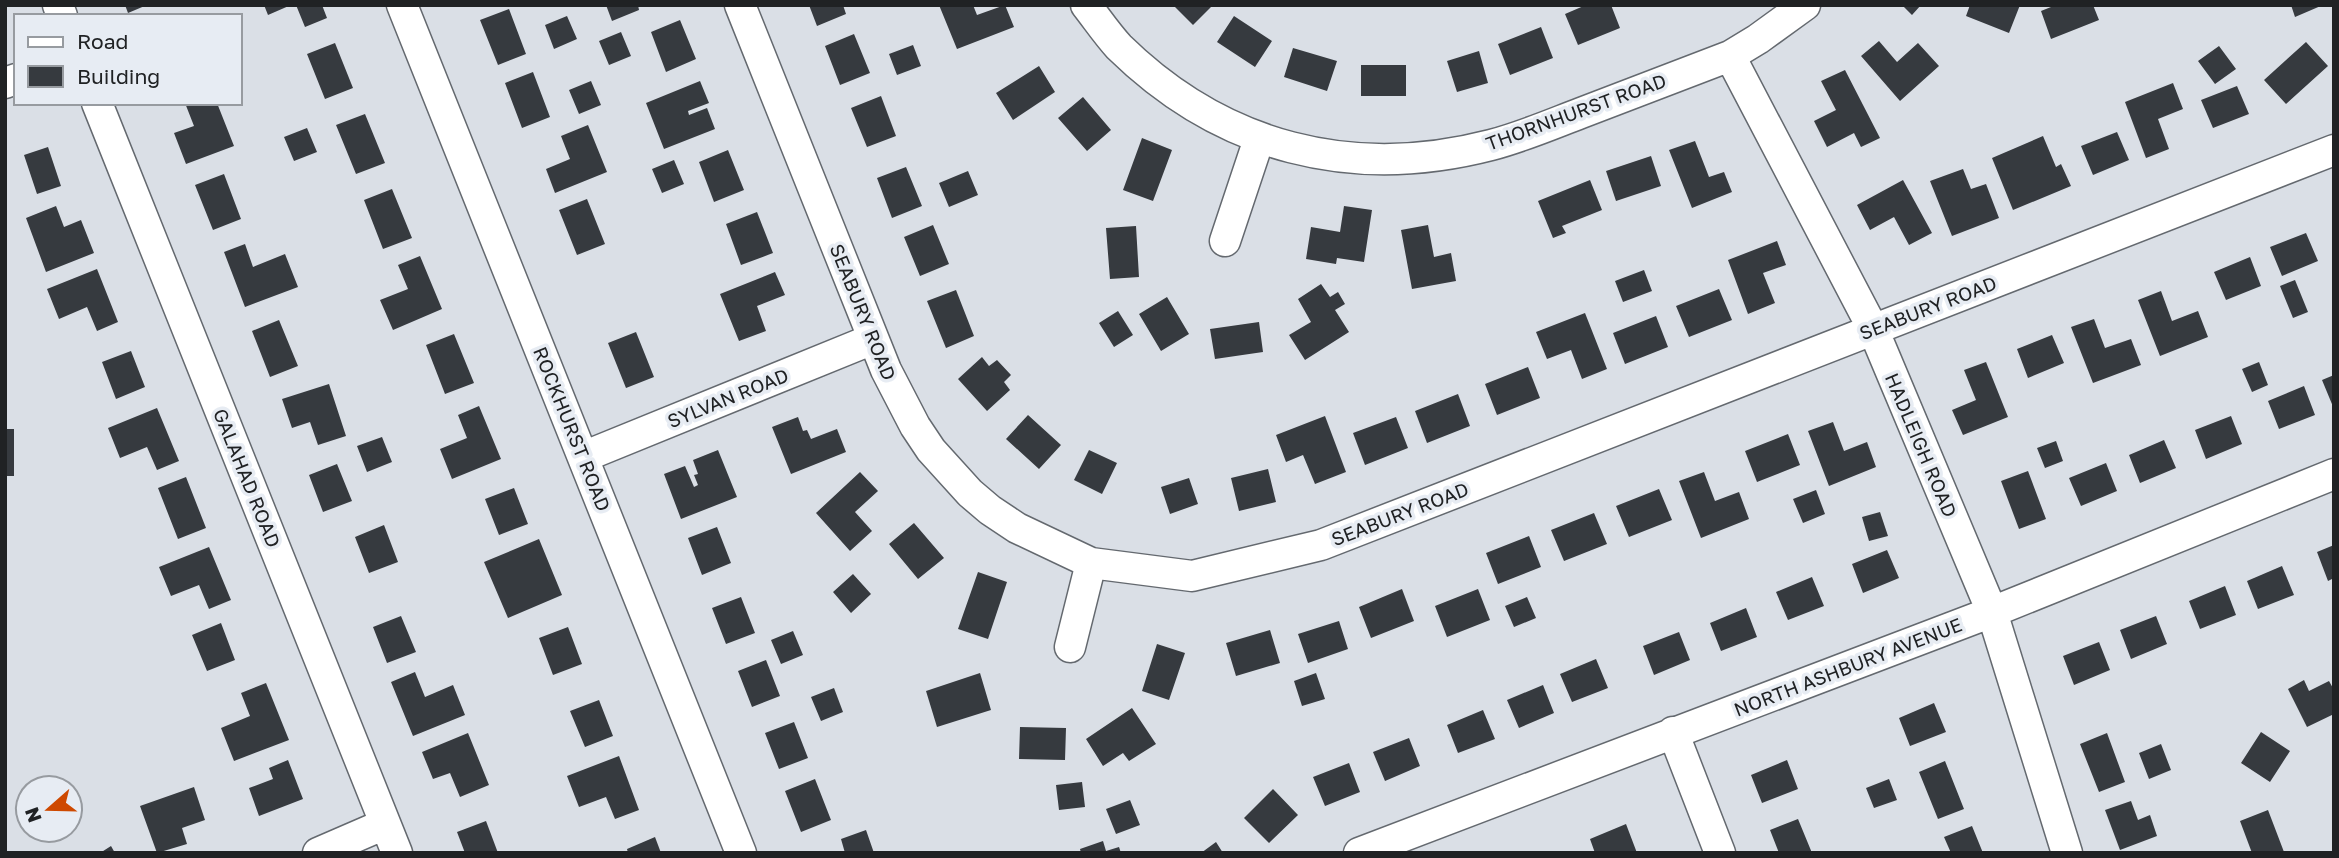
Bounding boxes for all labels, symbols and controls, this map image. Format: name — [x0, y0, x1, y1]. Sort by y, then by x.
legend — [14, 14, 242, 105]
text: Road — [77, 28, 128, 54]
text: Building — [77, 63, 160, 89]
street label: THORNHURST ROAD — [1483, 68, 1669, 155]
street label: SEABURY ROAD — [826, 240, 901, 383]
street label: SEABURY ROAD — [1856, 271, 2000, 344]
street label: ROCKHURST ROAD — [529, 343, 616, 514]
street label: SYLVAN ROAD — [664, 363, 792, 432]
street label: HADLEIGH ROAD — [1881, 369, 1962, 520]
street label: GALAHAD ROAD — [209, 405, 286, 551]
street label: SEABURY ROAD — [1328, 477, 1472, 550]
street label: NORTH ASHBURY AVENUE — [1731, 612, 1965, 721]
north arrow — [14, 774, 84, 844]
text: N — [19, 804, 46, 826]

